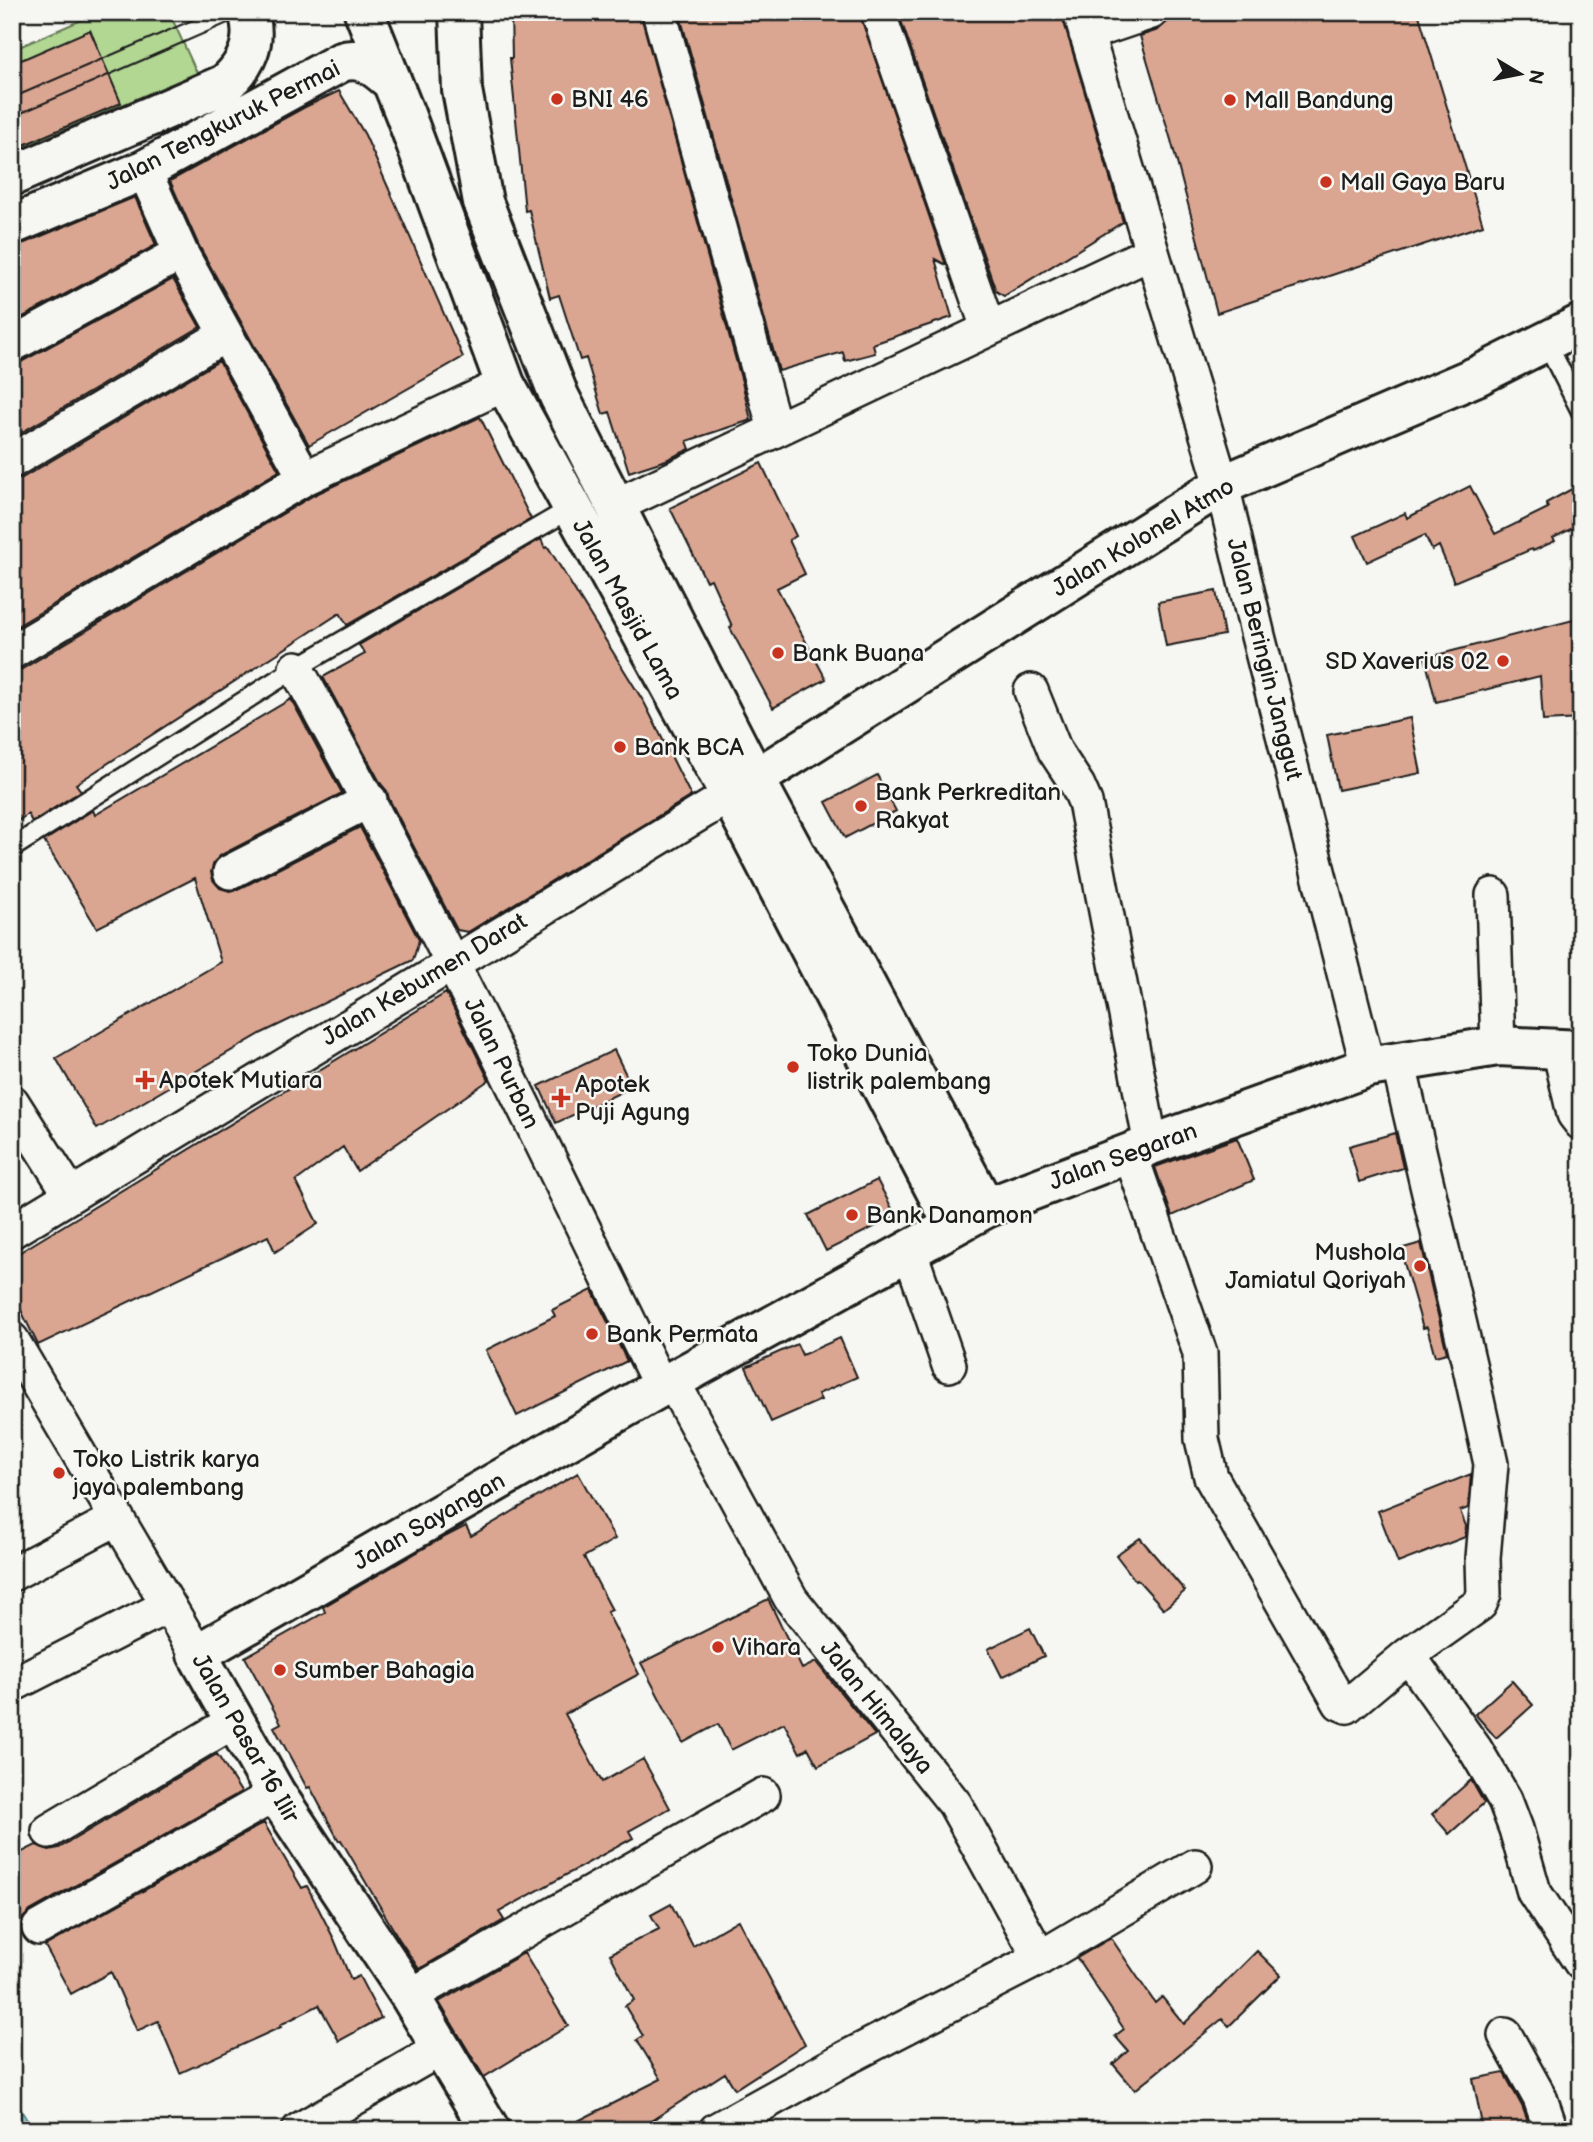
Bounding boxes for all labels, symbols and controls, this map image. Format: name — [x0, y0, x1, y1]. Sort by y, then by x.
north arrow — [1484, 38, 1554, 108]
street label: Jalan Tengkuruk Permai — [101, 54, 345, 197]
text: N — [1523, 68, 1548, 86]
place label: BNI 46 — [571, 85, 649, 114]
place label: Mall Bandung — [1244, 86, 1394, 115]
marker: BNI 46 — [549, 91, 565, 107]
marker: Mall Bandung — [1222, 92, 1238, 108]
place label: Mall Gaya Baru — [1340, 168, 1505, 197]
marker: Mall Gaya Baru — [1318, 174, 1334, 190]
street label: Jalan Kolonel Atmo — [1047, 472, 1240, 603]
street label: Jalan Masjid Lama — [566, 514, 689, 705]
street label: Jalan Beringin Janggut — [1220, 535, 1309, 784]
place label: Bank Buana — [792, 639, 924, 668]
marker: Bank Buana — [770, 645, 786, 661]
place label: SD Xaverius 02 — [1325, 647, 1489, 676]
marker: SD Xaverius 02 — [1495, 653, 1511, 669]
place label: Bank BCA — [634, 733, 744, 762]
marker: Bank BCA — [612, 739, 628, 755]
place label: Bank Perkreditan Rakyat — [875, 778, 1061, 835]
marker: Bank Perkreditan Rakyat — [853, 798, 869, 814]
street label: Jalan Kebumen Darat — [316, 906, 533, 1052]
street label: Jalan Purban — [457, 993, 546, 1133]
place label: Toko Dunia listrik palembang — [807, 1039, 991, 1096]
marker: Toko Dunia listrik palembang — [785, 1059, 801, 1075]
place label: Apotek Mutiara — [159, 1066, 322, 1095]
place label: Apotek Puji Agung — [575, 1070, 690, 1127]
marker: Apotek Mutiara — [137, 1072, 153, 1088]
marker: Apotek Puji Agung — [553, 1090, 569, 1106]
street label: Jalan Segaran — [1045, 1116, 1201, 1197]
place label: Bank Danamon — [866, 1201, 1033, 1230]
marker: Bank Danamon — [844, 1207, 860, 1223]
place label: Mushola Jamiatul Qoriyah — [1225, 1238, 1406, 1295]
marker: Mushola Jamiatul Qoriyah — [1412, 1258, 1428, 1274]
place label: Bank Permata — [606, 1320, 759, 1349]
marker: Bank Permata — [584, 1326, 600, 1342]
place label: Toko Listrik karya jaya palembang — [72, 1445, 260, 1502]
marker: Toko Listrik karya jaya palembang — [51, 1465, 67, 1481]
street label: Jalan Sayangan — [348, 1466, 510, 1577]
place label: Vihara — [732, 1633, 801, 1662]
street label: Jalan Himalaya — [814, 1635, 939, 1780]
marker: Vihara — [710, 1639, 726, 1655]
street label: Jalan Pasar 16 Ilir — [185, 1649, 306, 1828]
place label: Sumber Bahagia — [294, 1656, 475, 1685]
marker: Sumber Bahagia — [272, 1662, 288, 1678]

